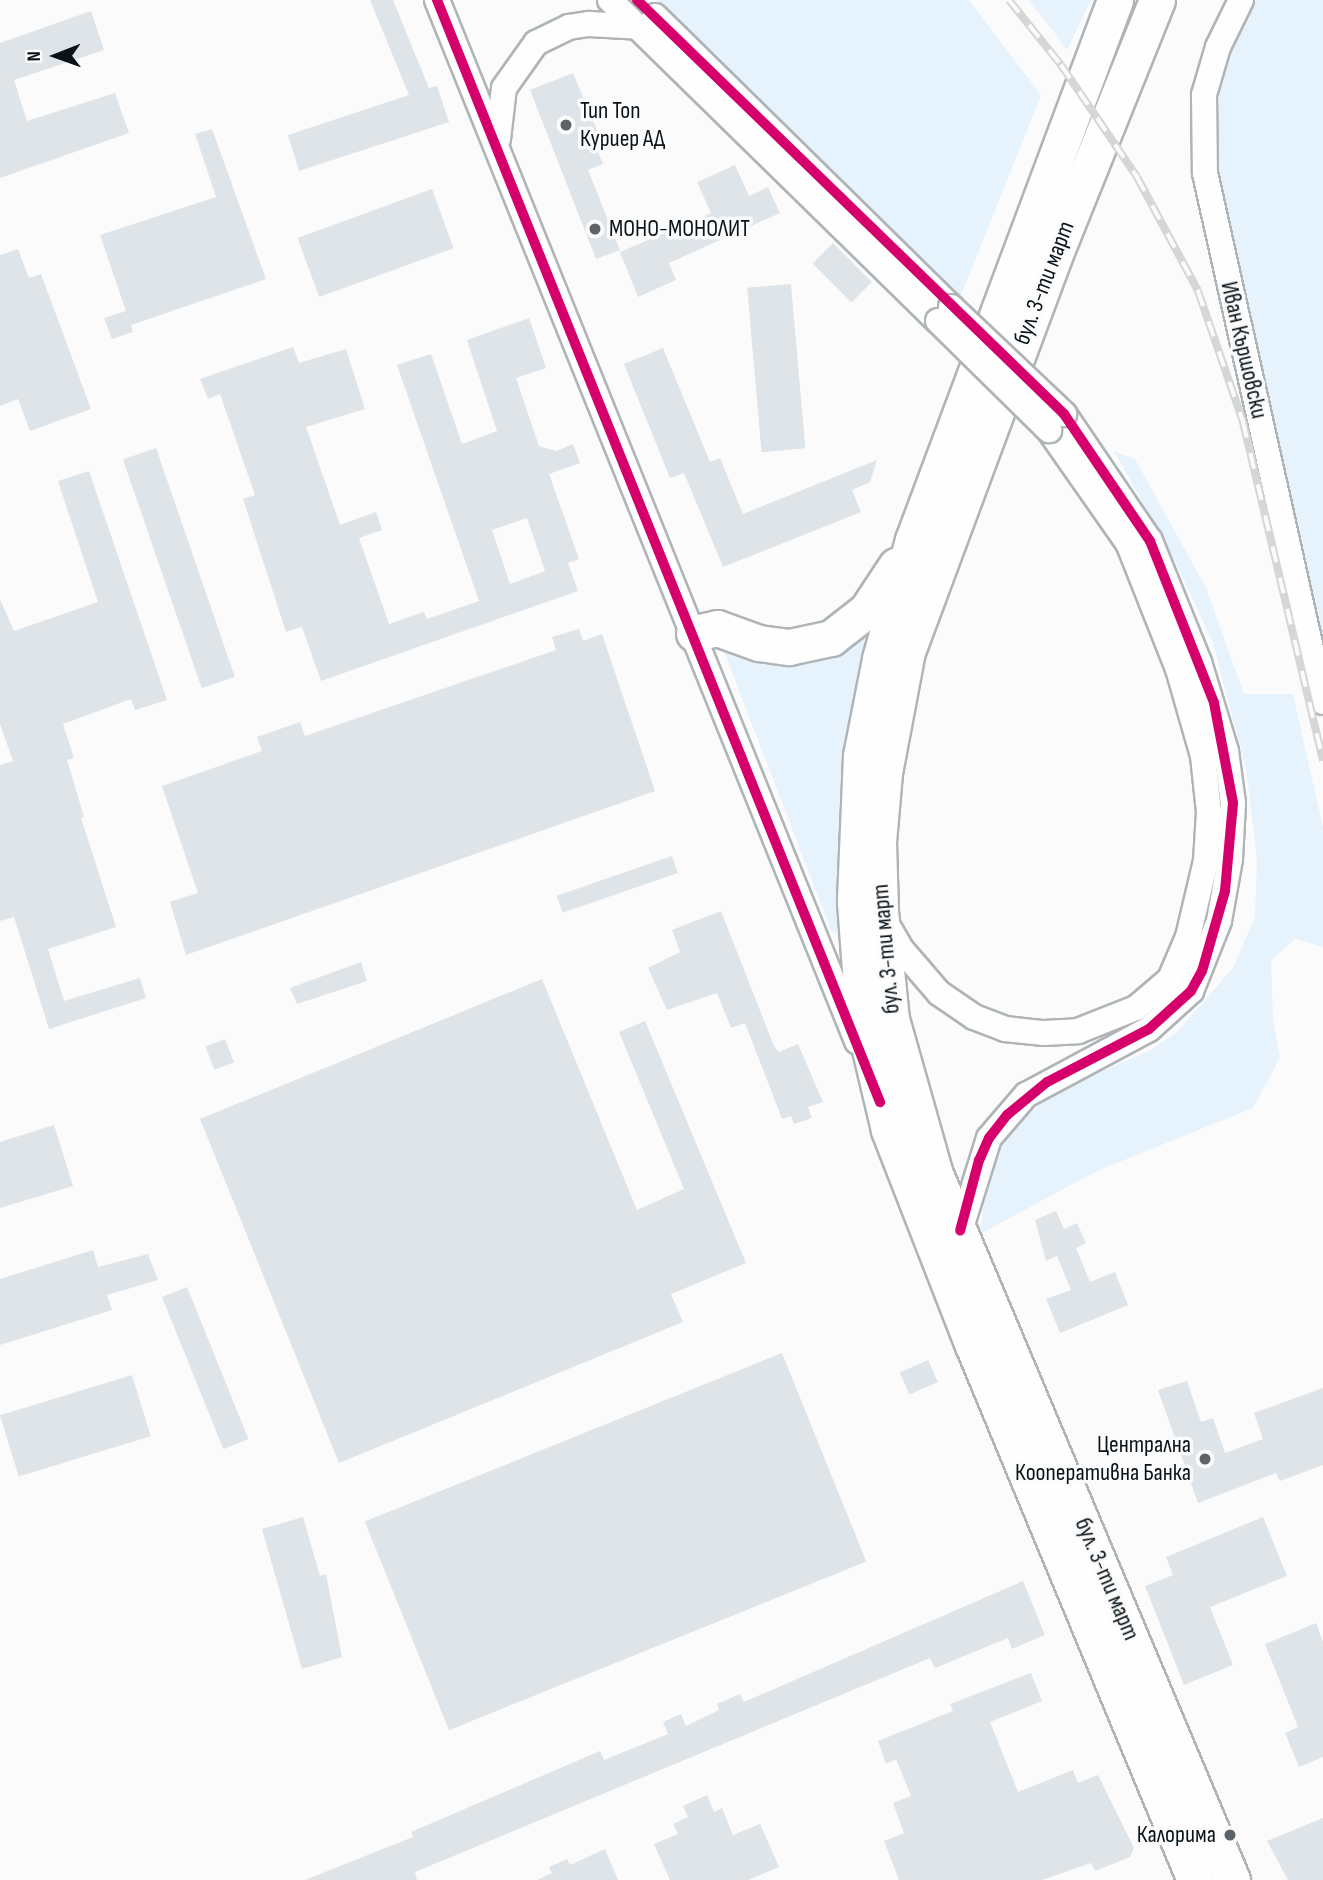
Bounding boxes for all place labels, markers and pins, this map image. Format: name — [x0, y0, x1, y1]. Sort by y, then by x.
place label: Тип Топ Куриер АД — [580, 97, 665, 153]
marker: Тип Топ Куриер АД — [558, 117, 574, 133]
place label: МОНО-МОНОЛИТ — [609, 215, 750, 243]
marker: МОНО-МОНОЛИТ — [587, 221, 603, 237]
place label: Централна Кооперативна Банка — [1015, 1431, 1191, 1487]
marker: Централна Кооперативна Банка — [1197, 1451, 1213, 1467]
place label: Калорима — [1137, 1821, 1216, 1849]
marker: Калорима — [1222, 1827, 1238, 1843]

